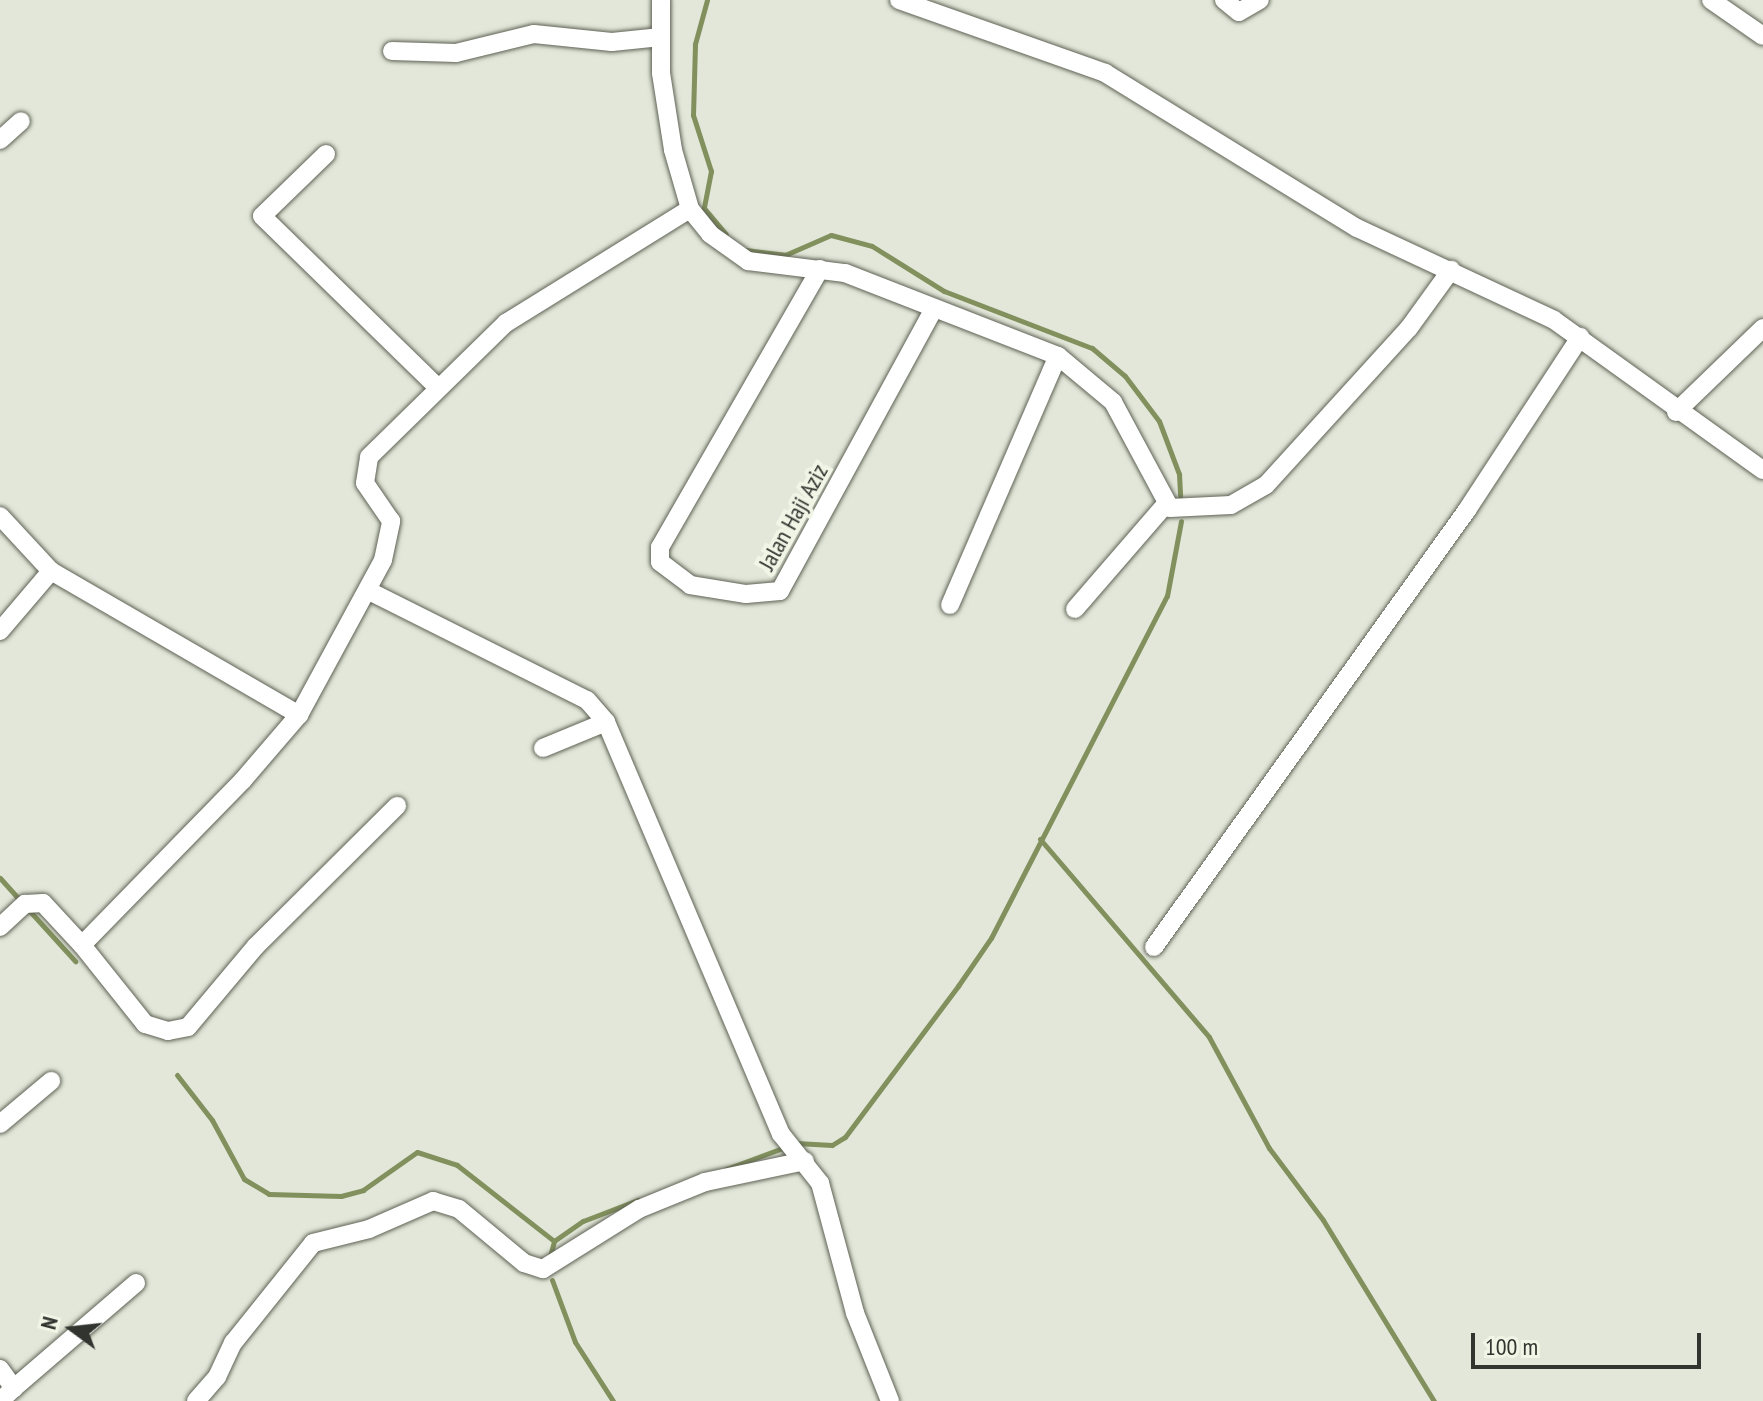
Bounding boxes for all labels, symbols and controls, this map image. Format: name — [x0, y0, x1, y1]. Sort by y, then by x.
street label: Jalan Haji Aziz — [752, 459, 834, 575]
north arrow — [32, 1289, 112, 1369]
text: N — [34, 1313, 64, 1332]
scale bar — [1475, 1317, 1705, 1367]
text: 100 m — [1485, 1331, 1538, 1362]

